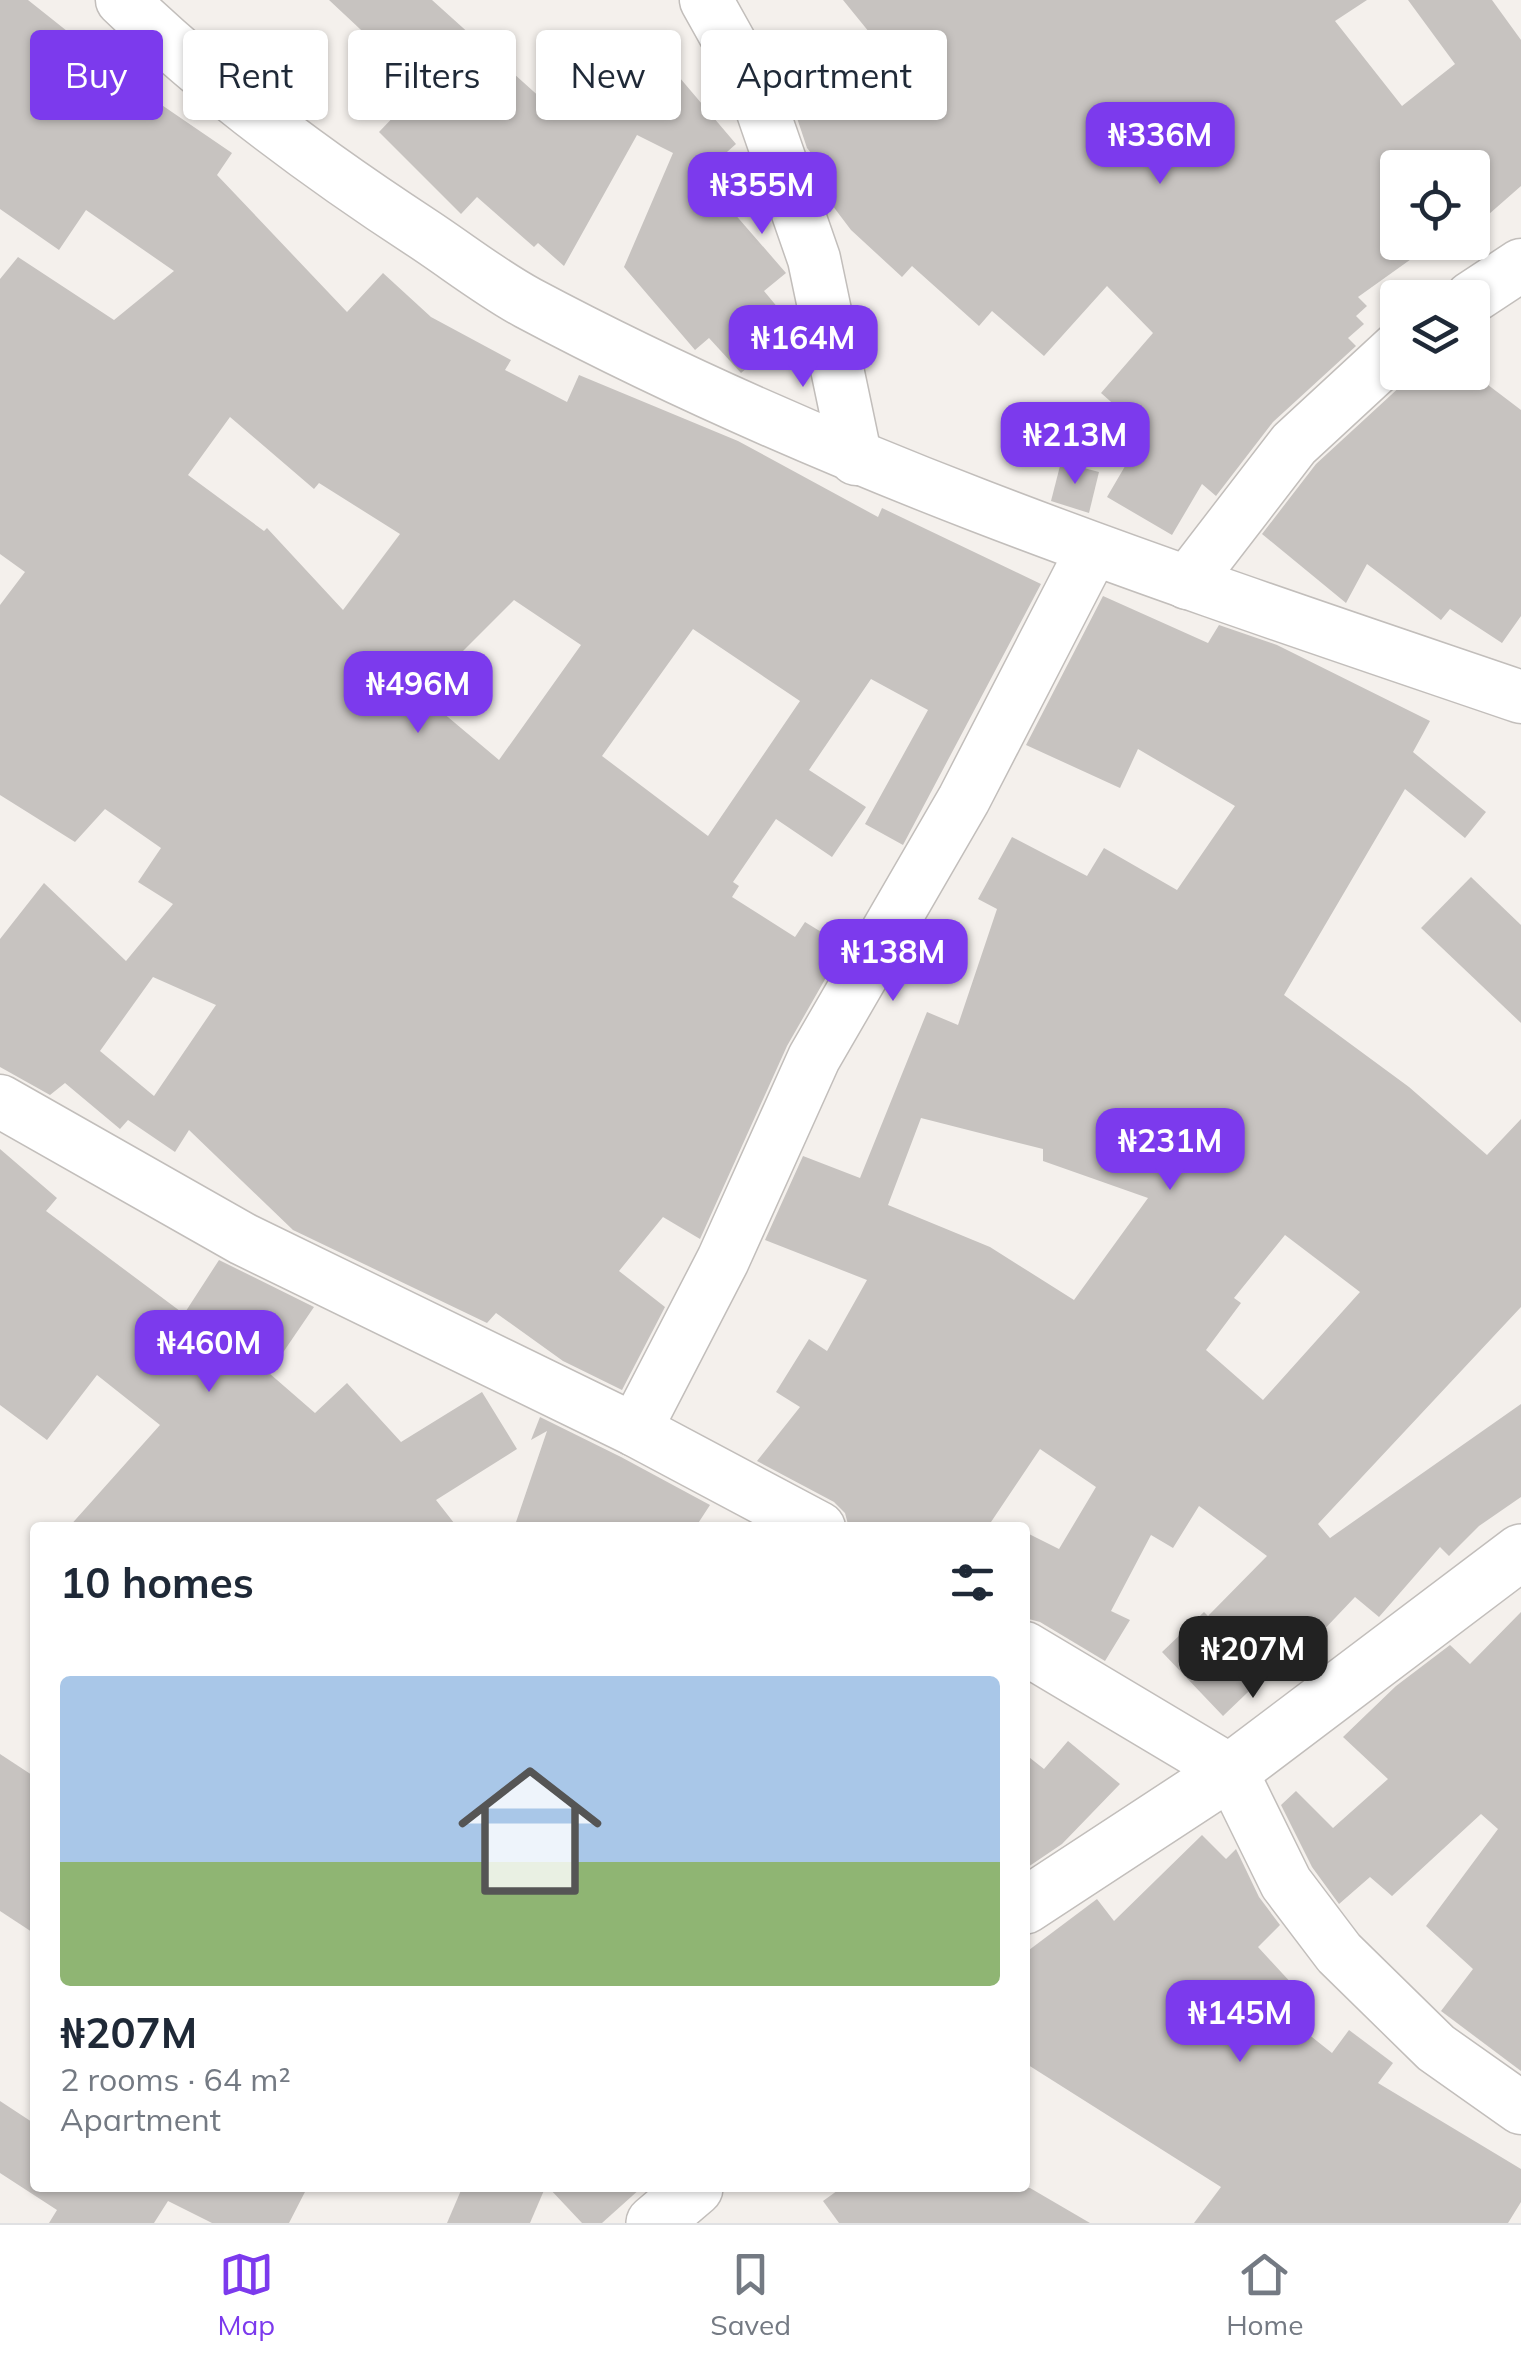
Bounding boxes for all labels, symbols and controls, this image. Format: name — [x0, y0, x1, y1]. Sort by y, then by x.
chip: Buy — [30, 30, 163, 120]
chip: Rent — [183, 30, 328, 120]
chip: Filters — [348, 30, 516, 120]
chip: New — [536, 30, 681, 120]
chip: Apartment — [701, 30, 947, 120]
pin: ₦336M — [1090, 102, 1230, 187]
text: ₦336M — [1108, 114, 1212, 154]
map controls — [1380, 150, 1490, 390]
button: locate — [1380, 150, 1490, 260]
pin: ₦355M — [692, 152, 832, 237]
text: ₦355M — [710, 164, 814, 204]
button: layers — [1380, 280, 1490, 390]
pin: ₦164M — [733, 305, 873, 390]
text: ₦164M — [751, 317, 855, 357]
pin: ₦213M — [1005, 402, 1145, 487]
text: ₦213M — [1023, 414, 1127, 454]
pin: ₦496M — [348, 651, 488, 736]
text: ₦496M — [366, 663, 470, 703]
pin: ₦138M — [823, 919, 963, 1004]
text: ₦138M — [841, 931, 945, 971]
pin: ₦231M — [1100, 1108, 1240, 1193]
text: ₦231M — [1118, 1120, 1222, 1160]
pin: ₦460M — [139, 1310, 279, 1395]
text: ₦460M — [157, 1322, 261, 1362]
icon: filters — [945, 1555, 1000, 1610]
text: 10 homes — [60, 1556, 254, 1609]
pin: ₦207M — [1183, 1616, 1323, 1701]
text: ₦207M — [1201, 1628, 1305, 1668]
icon: home — [440, 1741, 620, 1921]
pin: ₦145M — [1170, 1980, 1310, 2065]
text: ₦145M — [1188, 1992, 1292, 2032]
text: ₦207M — [60, 2006, 197, 2059]
text: 2 rooms · 64 m² — [60, 2059, 291, 2099]
text: Apartment — [60, 2099, 221, 2139]
tab: Map — [218, 2247, 275, 2342]
tab: Saved — [710, 2247, 791, 2342]
tab: Home — [1226, 2247, 1303, 2342]

